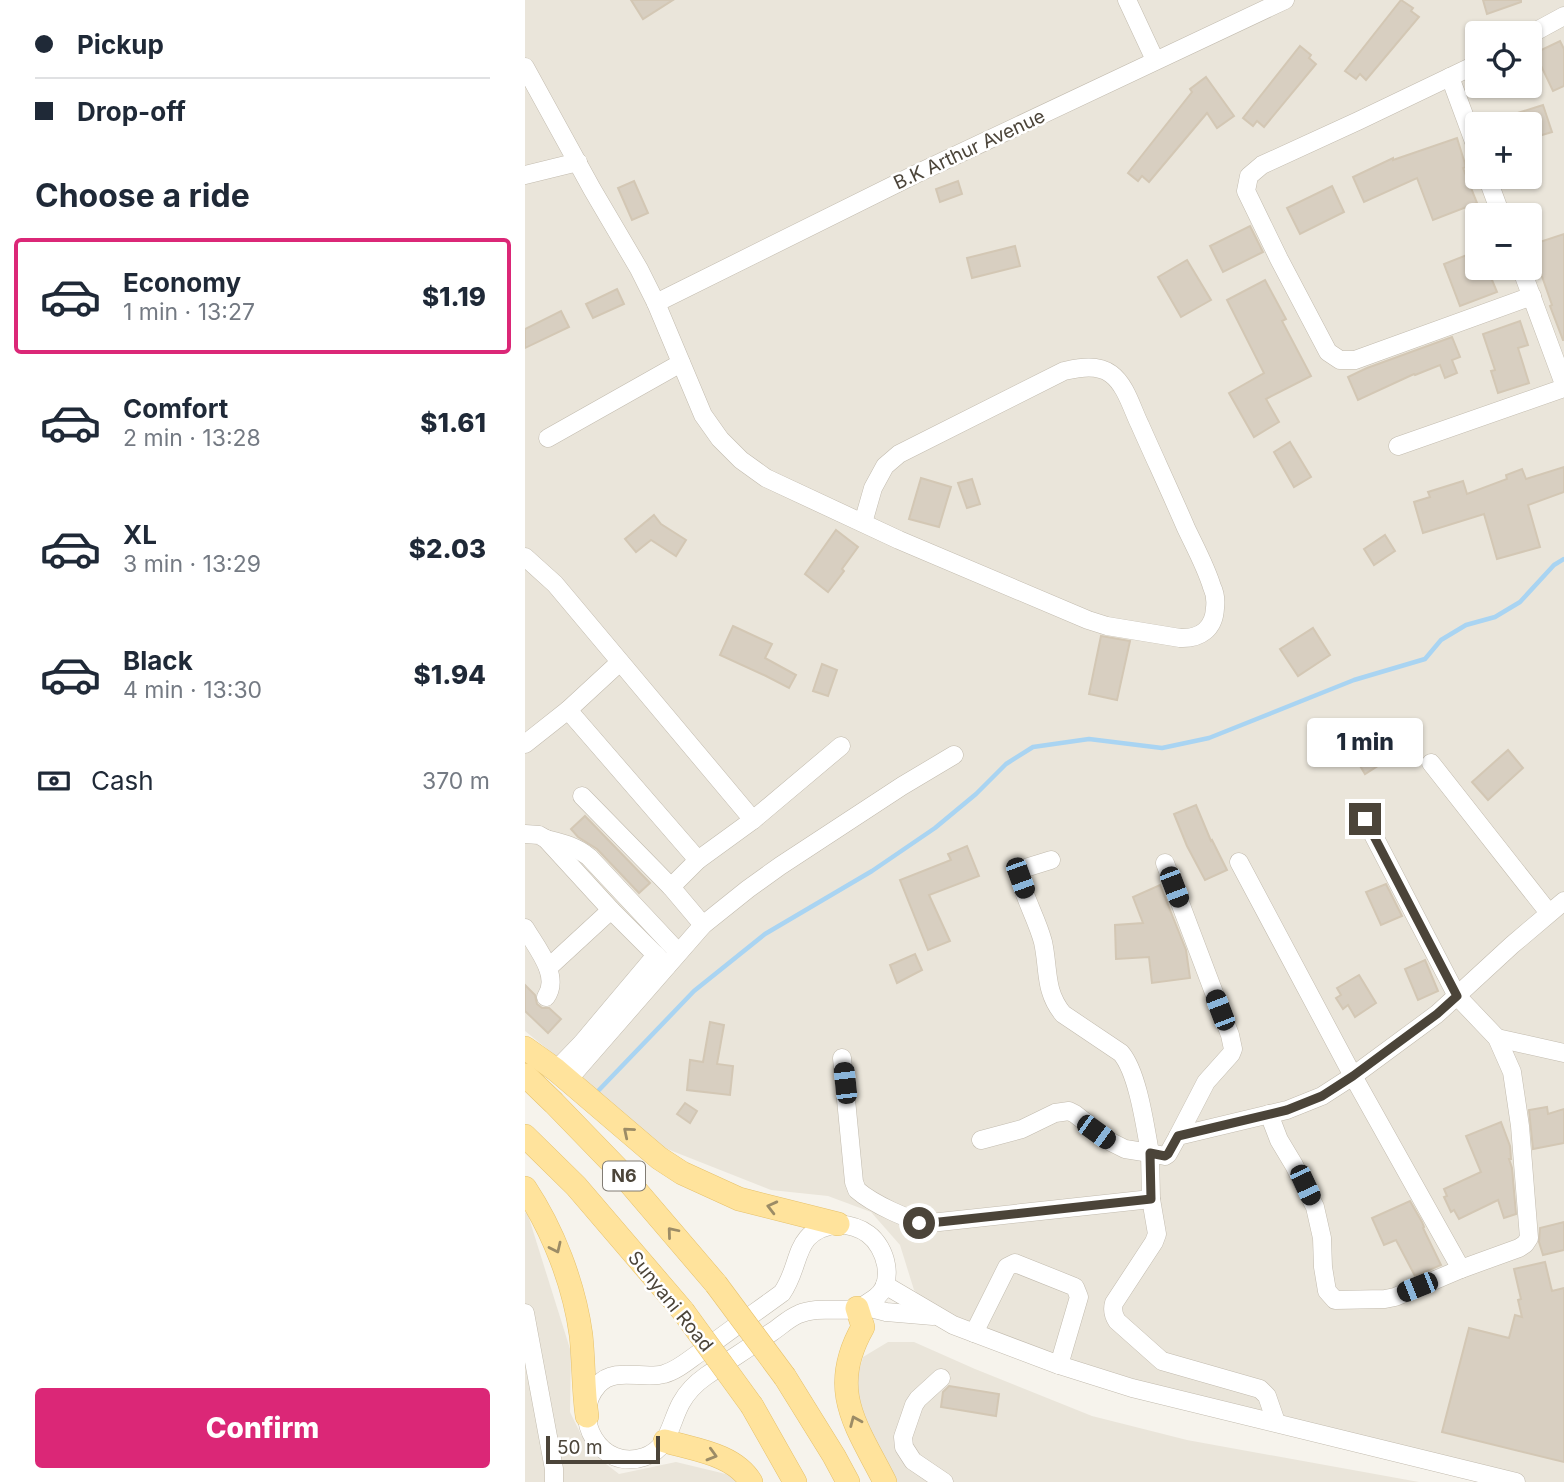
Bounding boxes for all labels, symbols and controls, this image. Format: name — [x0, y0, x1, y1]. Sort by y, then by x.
map controls — [1465, 21, 1542, 280]
button: locate — [1465, 21, 1542, 98]
text: Pickup — [77, 29, 164, 60]
text: Drop-off — [77, 96, 186, 127]
street label: B.K Arthur Avenue — [890, 104, 1049, 195]
button: + — [1465, 112, 1542, 189]
text: Choose a ride — [35, 176, 250, 215]
button: − — [1465, 203, 1542, 280]
icon: car — [39, 265, 102, 328]
text: Economy — [123, 267, 241, 298]
text: $1.19 — [422, 281, 486, 312]
text: 1 min · 13:27 — [123, 298, 255, 326]
icon: car — [39, 391, 102, 454]
text: Comfort — [123, 393, 228, 424]
text: $1.61 — [420, 407, 486, 438]
text: 2 min · 13:28 — [123, 424, 261, 452]
icon: car — [39, 517, 102, 580]
text: XL — [123, 519, 157, 550]
text: $2.03 — [409, 533, 486, 564]
text: 3 min · 13:29 — [123, 550, 261, 578]
icon: car — [39, 643, 102, 706]
text: Black — [123, 645, 193, 676]
text: $1.94 — [413, 659, 486, 690]
text: 4 min · 13:30 — [123, 676, 262, 704]
callout: 1 min — [1307, 718, 1423, 766]
text: 1 min — [1336, 728, 1394, 756]
icon: cash — [35, 762, 73, 800]
text: Cash — [91, 765, 154, 796]
text: 370 m — [422, 767, 490, 795]
route end — [1349, 803, 1381, 835]
car — [1003, 855, 1038, 901]
car — [1157, 864, 1192, 910]
car — [1203, 987, 1238, 1033]
car — [833, 1061, 858, 1105]
car — [1073, 1111, 1120, 1153]
one-way arrow — [623, 1128, 636, 1140]
road number: N6 — [603, 1162, 645, 1190]
car — [1287, 1162, 1324, 1208]
one-way arrow — [766, 1201, 778, 1215]
route start — [903, 1207, 935, 1239]
one-way arrow — [668, 1228, 680, 1241]
one-way arrow — [548, 1241, 562, 1254]
street label: Sunyani Road — [623, 1246, 718, 1356]
car — [1394, 1269, 1441, 1305]
button: Confirm — [35, 1388, 490, 1468]
one-way arrow — [849, 1416, 863, 1428]
scale bar — [546, 1433, 660, 1465]
text: 50 m — [557, 1436, 603, 1459]
one-way arrow — [706, 1446, 718, 1461]

